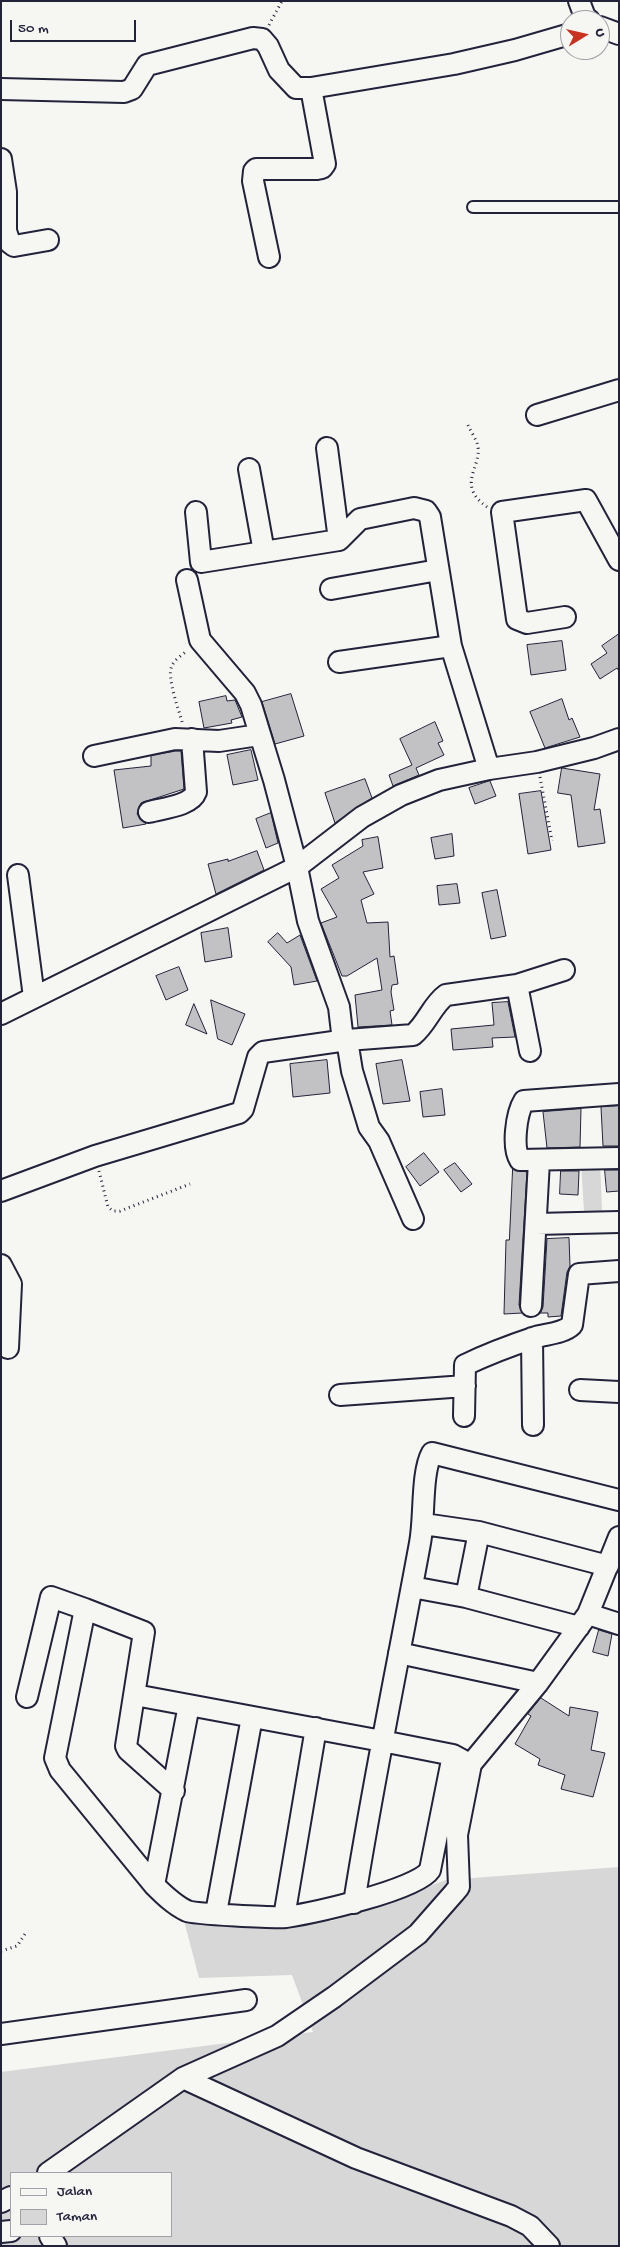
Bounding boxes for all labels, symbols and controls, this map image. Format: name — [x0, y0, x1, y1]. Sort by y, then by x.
scale bar — [12, 10, 139, 42]
north arrow — [560, 10, 610, 60]
text: 50 m — [18, 20, 49, 38]
text: U — [590, 27, 608, 38]
legend — [10, 2172, 172, 2237]
text: Jalan — [57, 2183, 92, 2201]
text: Taman — [57, 2208, 97, 2226]

